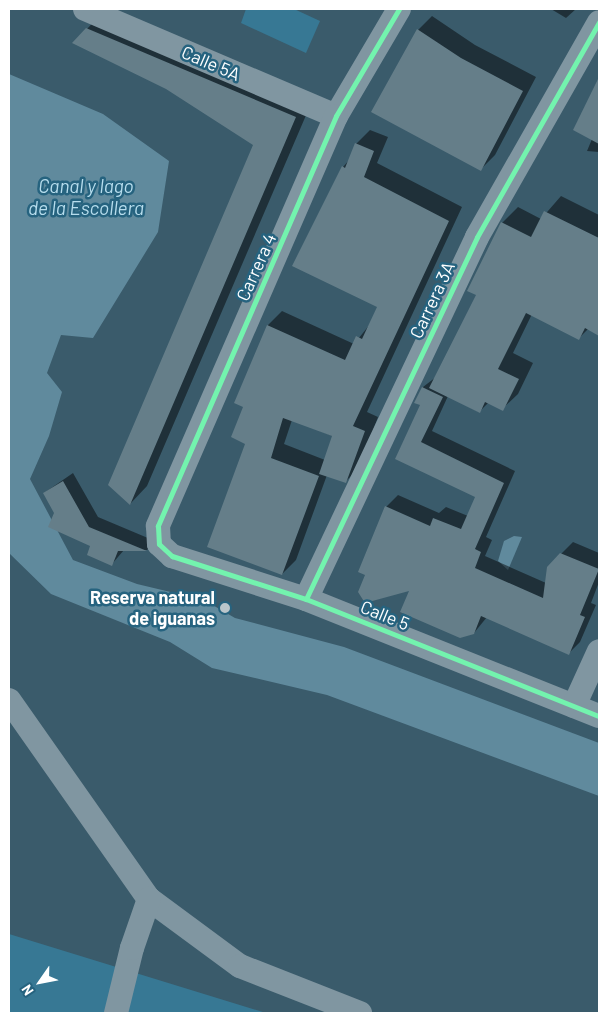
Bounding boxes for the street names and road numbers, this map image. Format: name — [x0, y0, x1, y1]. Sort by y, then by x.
street label: Calle 5A — [178, 41, 244, 85]
street label: Carrera 4 — [232, 230, 280, 304]
street label: Carrera 3A — [405, 258, 459, 342]
street label: Calle 5 — [357, 595, 413, 635]

